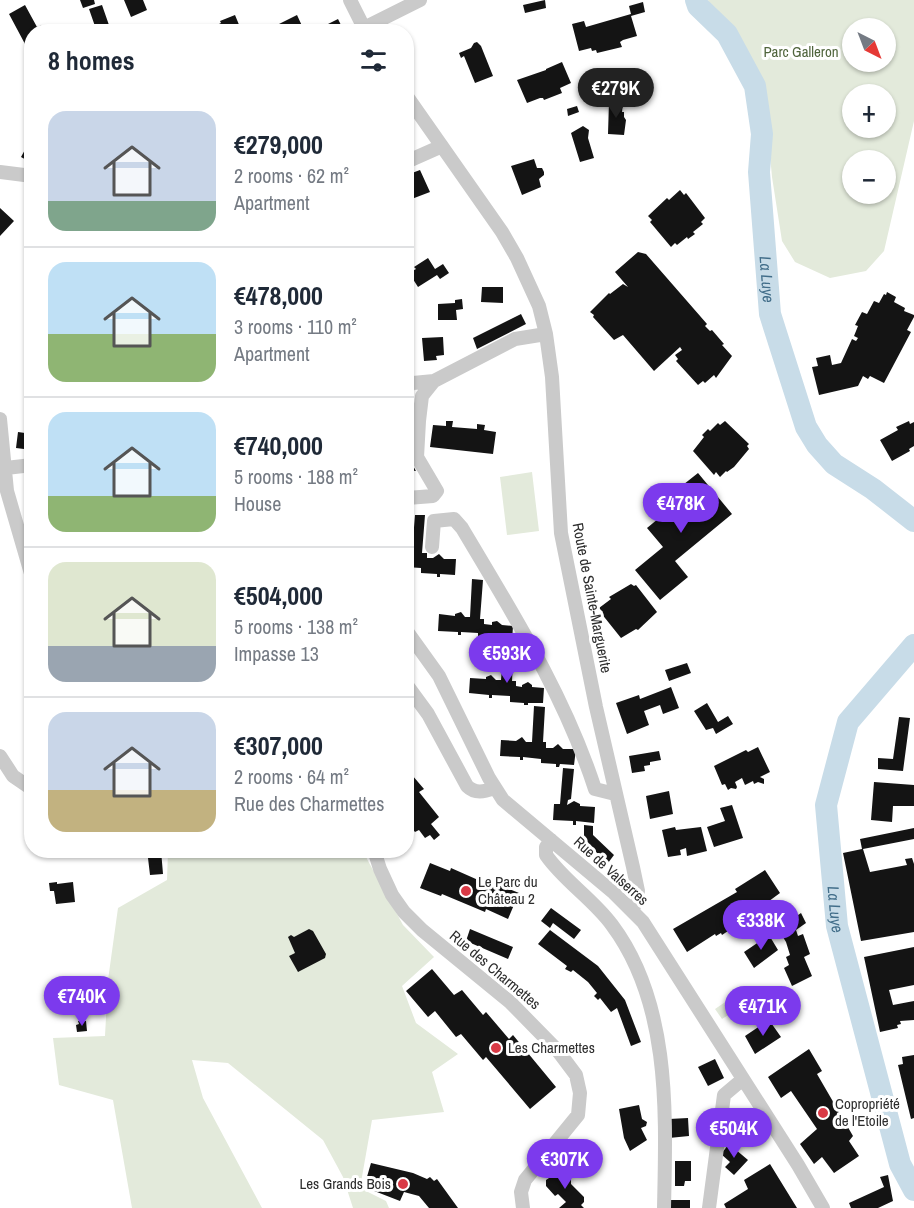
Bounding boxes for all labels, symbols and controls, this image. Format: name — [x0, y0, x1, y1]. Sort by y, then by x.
north arrow — [842, 18, 896, 72]
map controls — [842, 18, 896, 204]
park label: Parc Galleron — [763, 41, 839, 62]
text: 8 homes — [48, 43, 135, 78]
icon: filters — [357, 44, 390, 77]
pin: €279K — [574, 68, 658, 119]
text: €279K — [592, 74, 640, 101]
button: + — [842, 84, 896, 138]
text: €279,000 — [234, 127, 323, 162]
icon: home — [96, 135, 168, 207]
button: − — [842, 150, 896, 204]
text: 2 rooms · 62 m² — [234, 162, 349, 189]
text: Apartment — [234, 189, 310, 216]
water label: La Luye — [755, 255, 780, 303]
text: €478,000 — [234, 278, 323, 313]
icon: home — [96, 286, 168, 358]
text: 3 rooms · 110 m² — [234, 313, 357, 340]
text: Apartment — [234, 340, 310, 367]
text: €740,000 — [234, 428, 323, 463]
icon: home — [96, 436, 168, 508]
text: 5 rooms · 188 m² — [234, 463, 358, 490]
pin: €478K — [639, 483, 723, 534]
text: €478K — [657, 489, 705, 516]
text: House — [234, 490, 281, 517]
street label: Route de Sainte-Marguerite — [568, 521, 617, 675]
text: €504,000 — [234, 578, 323, 613]
icon: home — [96, 586, 168, 658]
text: 5 rooms · 138 m² — [234, 613, 358, 640]
pin: €593K — [465, 633, 549, 684]
text: €593K — [483, 639, 531, 666]
text: Impasse 13 — [234, 640, 319, 667]
text: €307,000 — [234, 728, 323, 763]
icon: home — [96, 736, 168, 808]
text: 2 rooms · 64 m² — [234, 763, 349, 790]
text: Rue des Charmettes — [234, 790, 384, 817]
street label: Rue de Valserres — [569, 831, 653, 910]
place label: Le Parc du Château 2 — [478, 871, 538, 909]
marker: Le Parc du Château 2 — [459, 884, 473, 898]
water label: La Luye — [822, 885, 849, 935]
pin: €338K — [719, 900, 803, 951]
text: €338K — [737, 906, 785, 933]
street label: Rue des Charmettes — [445, 925, 545, 1014]
pin: €740K — [40, 976, 124, 1027]
text: €740K — [58, 982, 106, 1009]
pin: €471K — [721, 986, 805, 1037]
text: €471K — [739, 992, 787, 1019]
place label: Les Charmettes — [508, 1037, 595, 1058]
marker: Les Charmettes — [489, 1041, 503, 1055]
place label: Copropriété de l'Etoile — [835, 1093, 900, 1131]
marker: Copropriété de l'Etoile — [816, 1106, 830, 1120]
pin: €504K — [692, 1108, 776, 1159]
text: €504K — [710, 1114, 758, 1141]
pin: €307K — [523, 1139, 607, 1190]
text: €307K — [541, 1145, 589, 1172]
place label: Les Grands Bois — [299, 1173, 391, 1194]
marker: Les Grands Bois — [396, 1177, 410, 1191]

